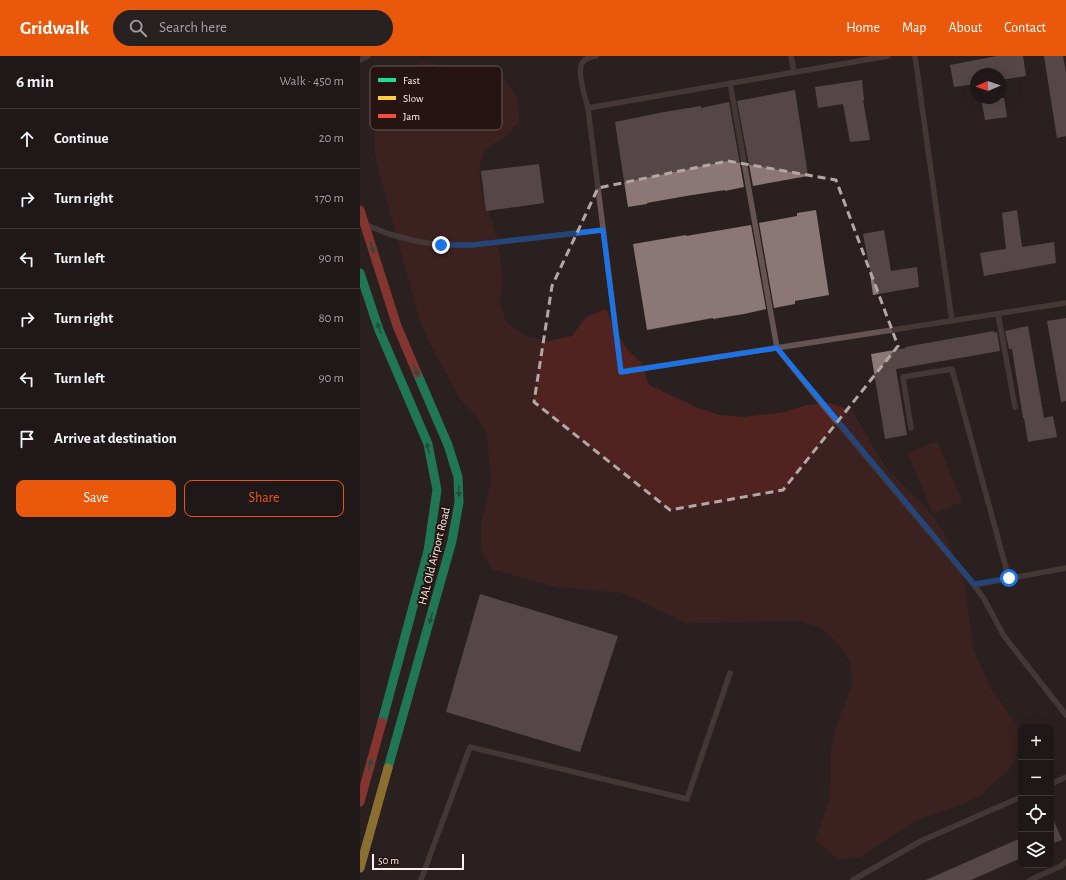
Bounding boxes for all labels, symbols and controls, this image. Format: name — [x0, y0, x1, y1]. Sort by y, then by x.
search box — [113, 10, 393, 46]
icon: search — [127, 17, 149, 39]
text: Gridwalk — [20, 19, 89, 38]
text: Search here — [159, 20, 227, 35]
text: Home — [846, 21, 880, 35]
text: Map — [902, 21, 926, 35]
text: About — [948, 21, 982, 35]
text: Contact — [1004, 21, 1046, 35]
legend — [370, 66, 502, 130]
north arrow — [970, 68, 1006, 104]
text: 6 min — [16, 73, 54, 90]
text: Walk · 450 m — [280, 75, 344, 88]
text: Fast — [403, 75, 421, 86]
text: Slow — [403, 93, 424, 104]
text: Jam — [403, 111, 420, 122]
icon: ahead — [16, 128, 38, 150]
text: Continue — [54, 131, 109, 146]
text: 20 m — [319, 132, 344, 145]
icon: right — [16, 188, 38, 210]
text: Turn right — [54, 191, 113, 206]
text: 170 m — [315, 192, 344, 205]
route end — [432, 236, 450, 254]
one-way arrow — [369, 242, 375, 254]
icon: left — [16, 248, 38, 270]
text: Turn left — [54, 251, 105, 266]
text: 90 m — [318, 252, 344, 265]
icon: right — [16, 308, 38, 330]
text: Turn right — [54, 311, 113, 326]
text: 80 m — [318, 312, 344, 325]
one-way arrow — [375, 321, 381, 333]
one-way arrow — [413, 364, 419, 376]
icon: left — [16, 368, 38, 390]
text: Turn left — [54, 371, 105, 386]
text: 90 m — [318, 372, 344, 385]
icon: arrive — [16, 428, 38, 450]
text: Arrive at destination — [54, 431, 177, 446]
one-way arrow — [425, 442, 431, 454]
button: Save — [16, 480, 176, 517]
button: Share — [184, 480, 344, 517]
one-way arrow — [456, 485, 462, 498]
street label: HAL Old Airport Road — [416, 506, 452, 606]
route start — [1000, 569, 1018, 587]
one-way arrow — [428, 612, 434, 624]
map controls — [1018, 724, 1054, 868]
button: + — [1018, 724, 1054, 760]
one-way arrow — [367, 758, 373, 770]
button: − — [1018, 760, 1054, 796]
button: locate — [1018, 796, 1054, 832]
button: layers — [1018, 832, 1054, 868]
scale bar — [372, 852, 464, 871]
text: 50 m — [378, 855, 399, 866]

